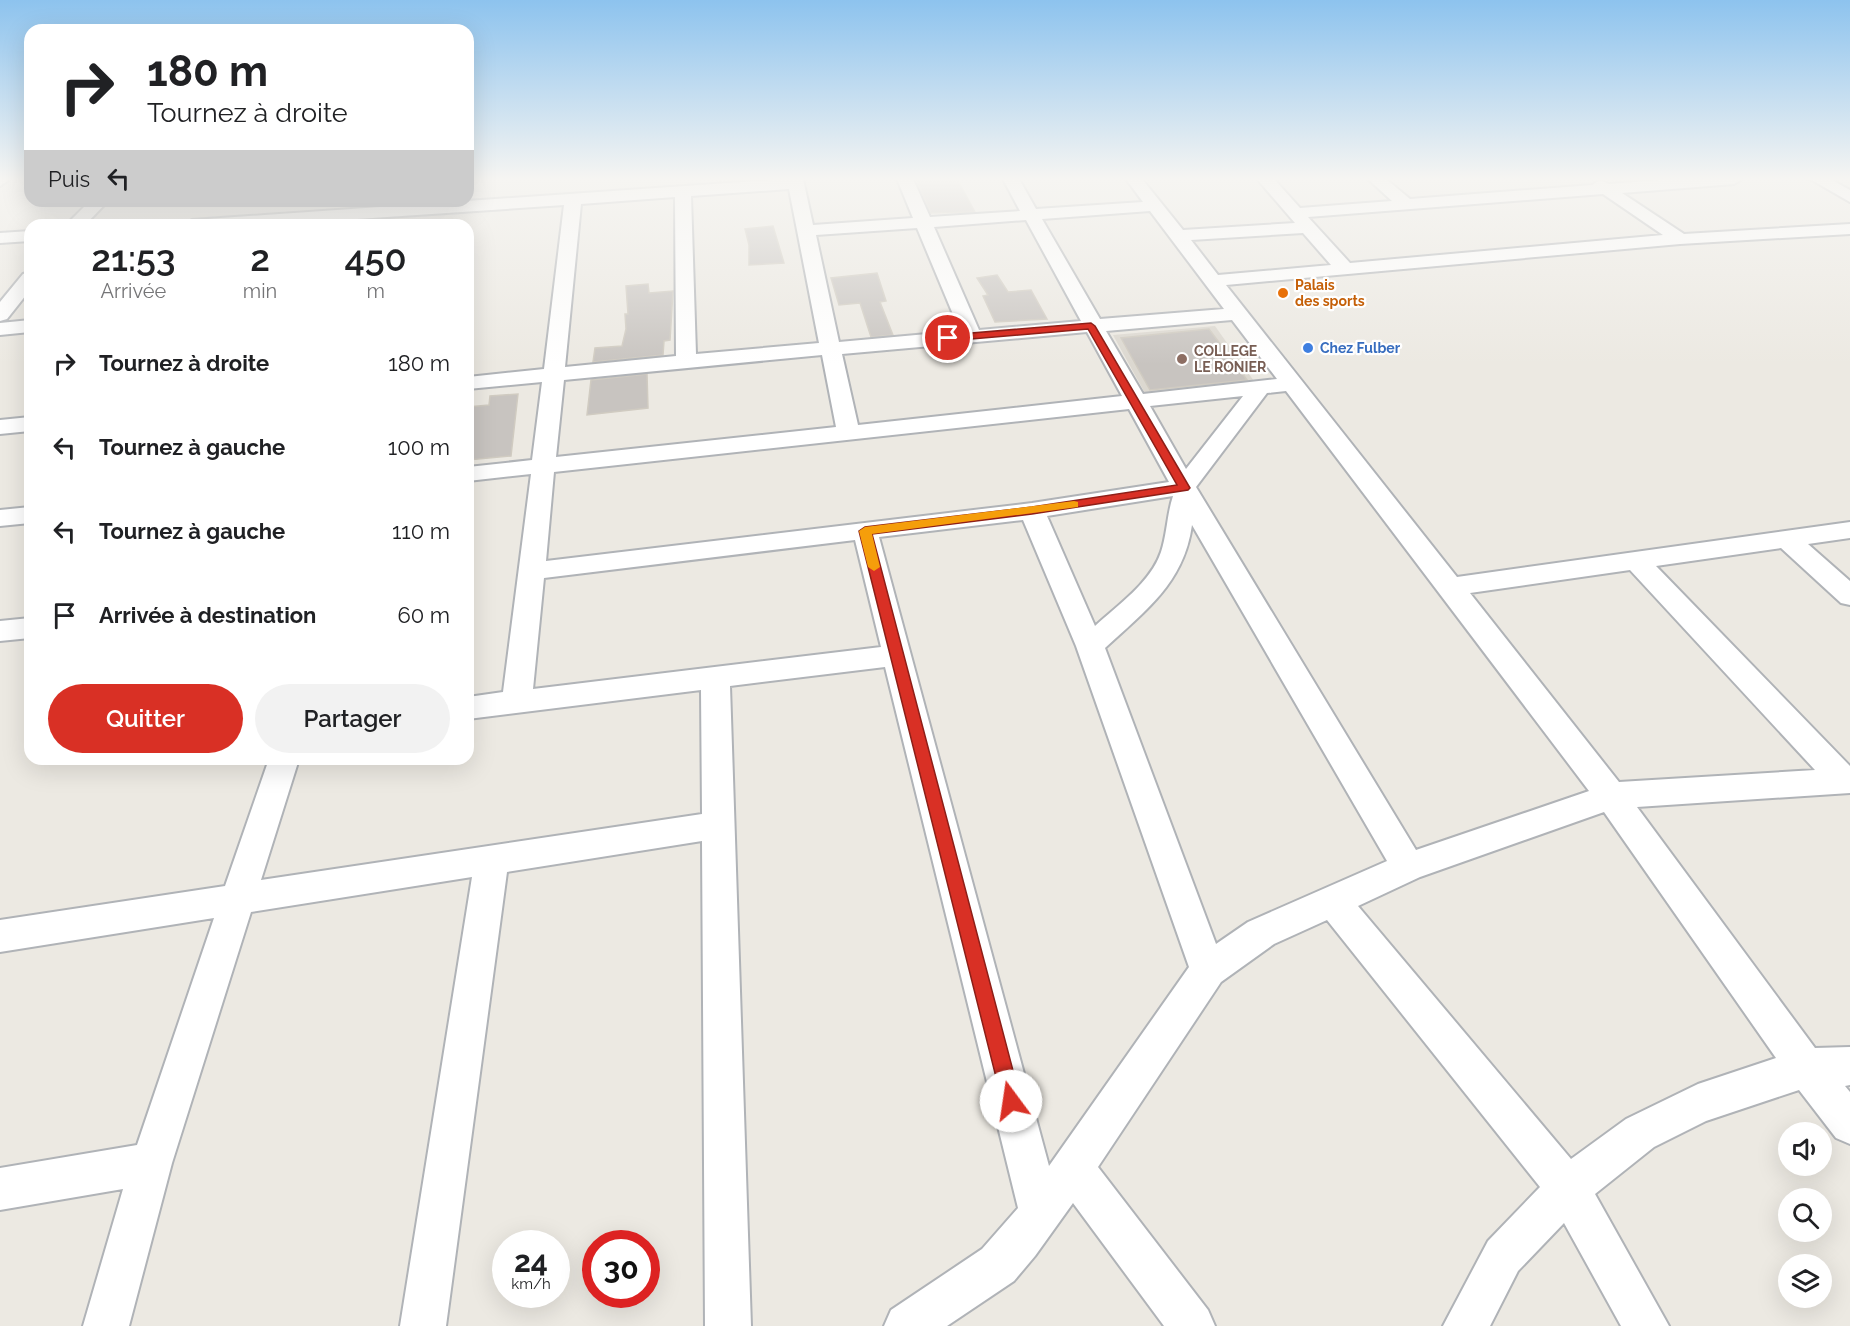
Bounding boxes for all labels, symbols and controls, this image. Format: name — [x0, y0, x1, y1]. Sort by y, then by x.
text: 180 m — [147, 47, 268, 96]
icon: right — [48, 48, 126, 126]
text: Tournez à droite — [147, 97, 348, 128]
icon: left — [102, 162, 135, 195]
text: Puis — [48, 166, 90, 192]
text: 21:53 — [91, 237, 176, 279]
text: 2 — [250, 237, 270, 279]
text: 450 — [344, 237, 407, 279]
place label: Palais des sports — [1295, 277, 1365, 309]
text: Arrivée — [101, 279, 166, 303]
text: min — [243, 279, 277, 303]
text: m — [366, 279, 385, 303]
marker: Palais des sports — [1276, 286, 1290, 300]
pin — [922, 312, 973, 363]
icon: arrive — [931, 321, 964, 354]
place label: Chez Fulber — [1320, 340, 1401, 356]
marker: Chez Fulber — [1301, 341, 1315, 355]
place label: COLLEGE LE RONIER — [1194, 343, 1267, 375]
icon: right — [48, 347, 81, 380]
text: Tournez à droite — [99, 350, 269, 376]
text: 180 m — [388, 350, 450, 376]
marker: COLLEGE LE RONIER — [1175, 352, 1189, 366]
icon: left — [48, 431, 81, 464]
text: Tournez à gauche — [99, 434, 285, 460]
text: 100 m — [388, 434, 450, 460]
icon: left — [48, 515, 81, 548]
text: Tournez à gauche — [99, 518, 285, 544]
text: 110 m — [392, 518, 450, 544]
icon: arrive — [48, 599, 81, 632]
text: Arrivée à destination — [99, 602, 316, 628]
text: 60 m — [397, 602, 450, 628]
button: Quitter — [48, 684, 243, 753]
button: Partager — [255, 684, 450, 753]
position arrow — [979, 1069, 1043, 1133]
map controls — [1778, 1122, 1832, 1308]
button: sound — [1778, 1122, 1832, 1176]
button: search — [1778, 1188, 1832, 1242]
speed limit sign: 30 — [582, 1230, 660, 1308]
text: 24 — [514, 1244, 548, 1279]
button: layers — [1778, 1254, 1832, 1308]
text: km/h — [511, 1275, 551, 1293]

